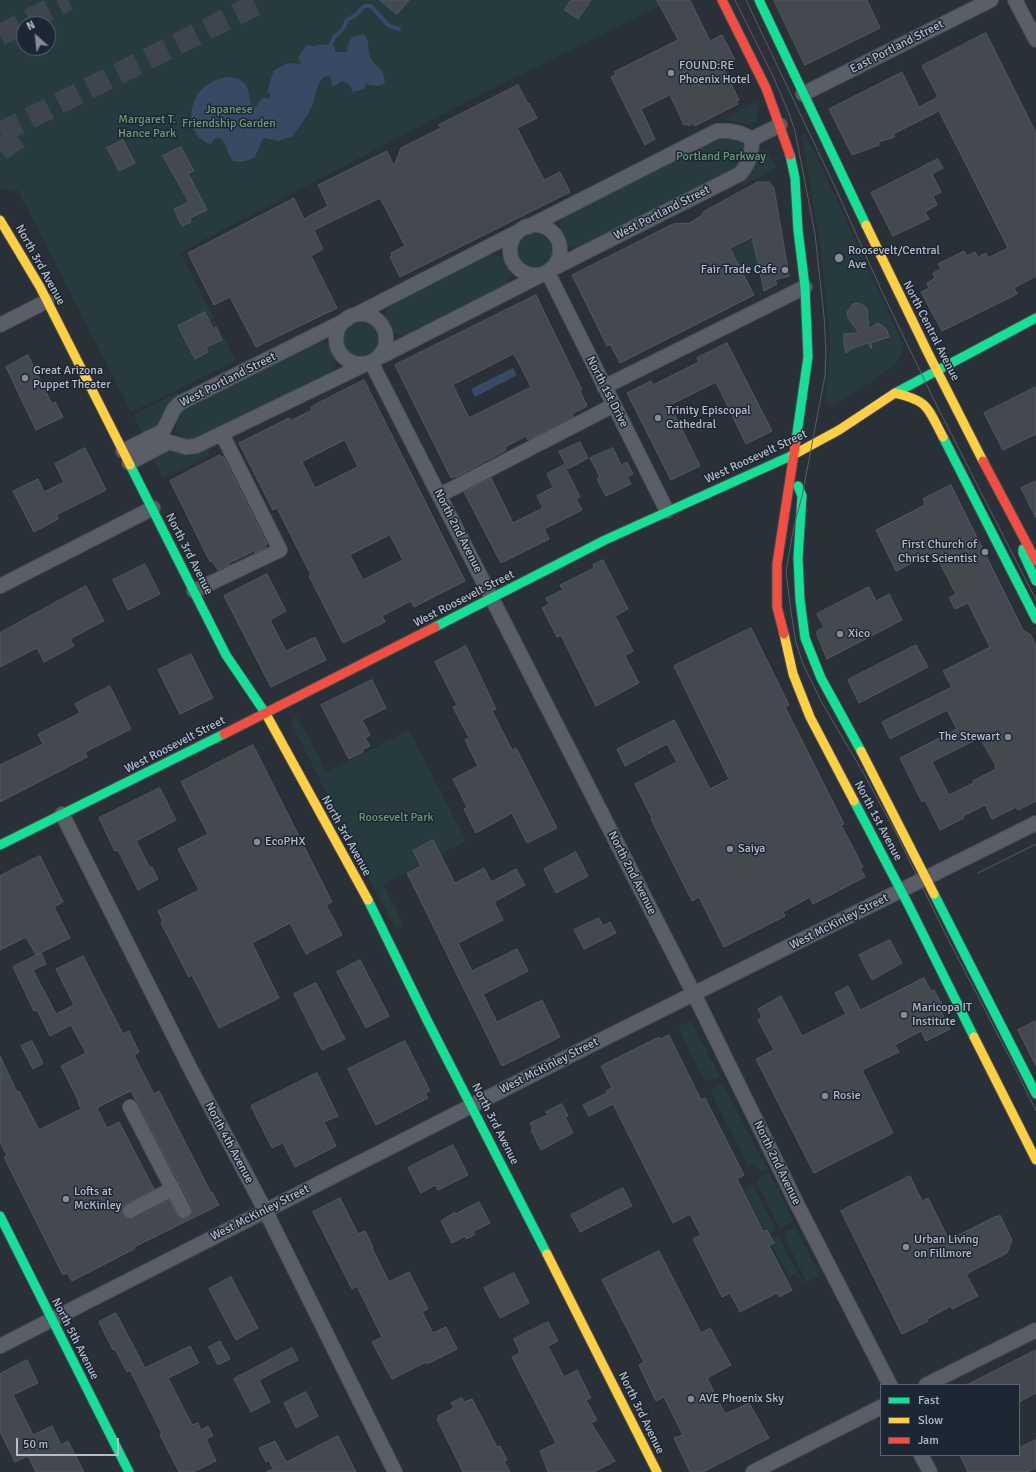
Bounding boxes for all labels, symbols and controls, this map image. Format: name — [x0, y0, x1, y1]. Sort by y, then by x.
north arrow — [16, 16, 56, 56]
street label: East Portland Street — [848, 17, 946, 77]
text: N — [24, 18, 37, 33]
place label: FOUND:RE Phoenix Hotel — [679, 59, 750, 87]
marker: FOUND:RE Phoenix Hotel — [666, 68, 676, 78]
park label: Japanese Friendship Garden — [182, 103, 276, 131]
park label: Margaret T. Hance Park — [118, 113, 176, 141]
park label: Portland Parkway — [676, 150, 766, 164]
street label: West Portland Street — [612, 183, 712, 243]
street label: North 3rd Avenue — [12, 222, 68, 308]
place label: Roosevelt/Central Ave — [848, 244, 940, 272]
marker: Roosevelt/Central Ave — [833, 252, 845, 264]
place label: Fair Trade Cafe — [701, 263, 777, 277]
marker: Fair Trade Cafe — [780, 265, 790, 275]
street label: North Central Avenue — [900, 279, 962, 383]
street label: West Portland Street — [178, 350, 278, 410]
street label: North 1st Drive — [583, 354, 631, 430]
place label: Great Arizona Puppet Theater — [33, 364, 111, 392]
marker: Great Arizona Puppet Theater — [20, 373, 30, 383]
place label: Trinity Episcopal Cathedral — [666, 404, 751, 432]
marker: Trinity Episcopal Cathedral — [653, 413, 663, 423]
street label: West Roosevelt Street — [703, 427, 809, 487]
street label: North 2nd Avenue — [431, 487, 485, 575]
street label: North 3rd Avenue — [162, 511, 216, 597]
place label: First Church of Christ Scientist — [898, 538, 977, 566]
marker: First Church of Christ Scientist — [980, 547, 990, 557]
street label: West Roosevelt Street — [411, 567, 517, 631]
place label: Xico — [848, 627, 870, 641]
marker: Xico — [835, 629, 845, 639]
street label: West Roosevelt Street — [122, 713, 228, 777]
place label: The Stewart — [939, 730, 1000, 744]
marker: The Stewart — [1003, 732, 1013, 742]
street label: North 1st Avenue — [851, 779, 905, 863]
street label: North 3rd Avenue — [318, 793, 374, 879]
park label: Roosevelt Park — [358, 811, 434, 825]
street label: North 2nd Avenue — [605, 829, 659, 917]
place label: EcoPHX — [265, 835, 305, 849]
marker: EcoPHX — [252, 837, 262, 847]
place label: Saiya — [738, 842, 765, 856]
marker: Saiya — [725, 844, 735, 854]
street label: West McKinley Street — [787, 891, 891, 953]
place label: Maricopa IT Institute — [912, 1001, 972, 1029]
marker: Maricopa IT Institute — [899, 1010, 909, 1020]
street label: West McKinley Street — [497, 1035, 601, 1097]
street label: North 3rd Avenue — [468, 1081, 522, 1167]
place label: Rosie — [833, 1089, 861, 1103]
marker: Rosie — [820, 1091, 830, 1101]
street label: North 4th Avenue — [202, 1100, 256, 1186]
street label: North 2nd Avenue — [750, 1119, 804, 1207]
street label: West McKinley Street — [208, 1182, 312, 1244]
place label: Lofts at McKinley — [74, 1185, 121, 1213]
marker: Lofts at McKinley — [61, 1194, 71, 1204]
place label: Urban Living on Fillmore — [914, 1233, 979, 1261]
marker: Urban Living on Fillmore — [901, 1242, 911, 1252]
street label: North 5th Avenue — [48, 1296, 102, 1382]
street label: North 3rd Avenue — [615, 1370, 667, 1456]
legend — [880, 1384, 1020, 1456]
place label: AVE Phoenix Sky — [699, 1392, 784, 1406]
text: Fast — [918, 1393, 939, 1408]
marker: AVE Phoenix Sky — [686, 1394, 696, 1404]
text: Slow — [918, 1413, 943, 1428]
scale bar — [18, 1430, 121, 1456]
text: Jam — [918, 1433, 939, 1448]
text: 50 m — [23, 1437, 48, 1452]

